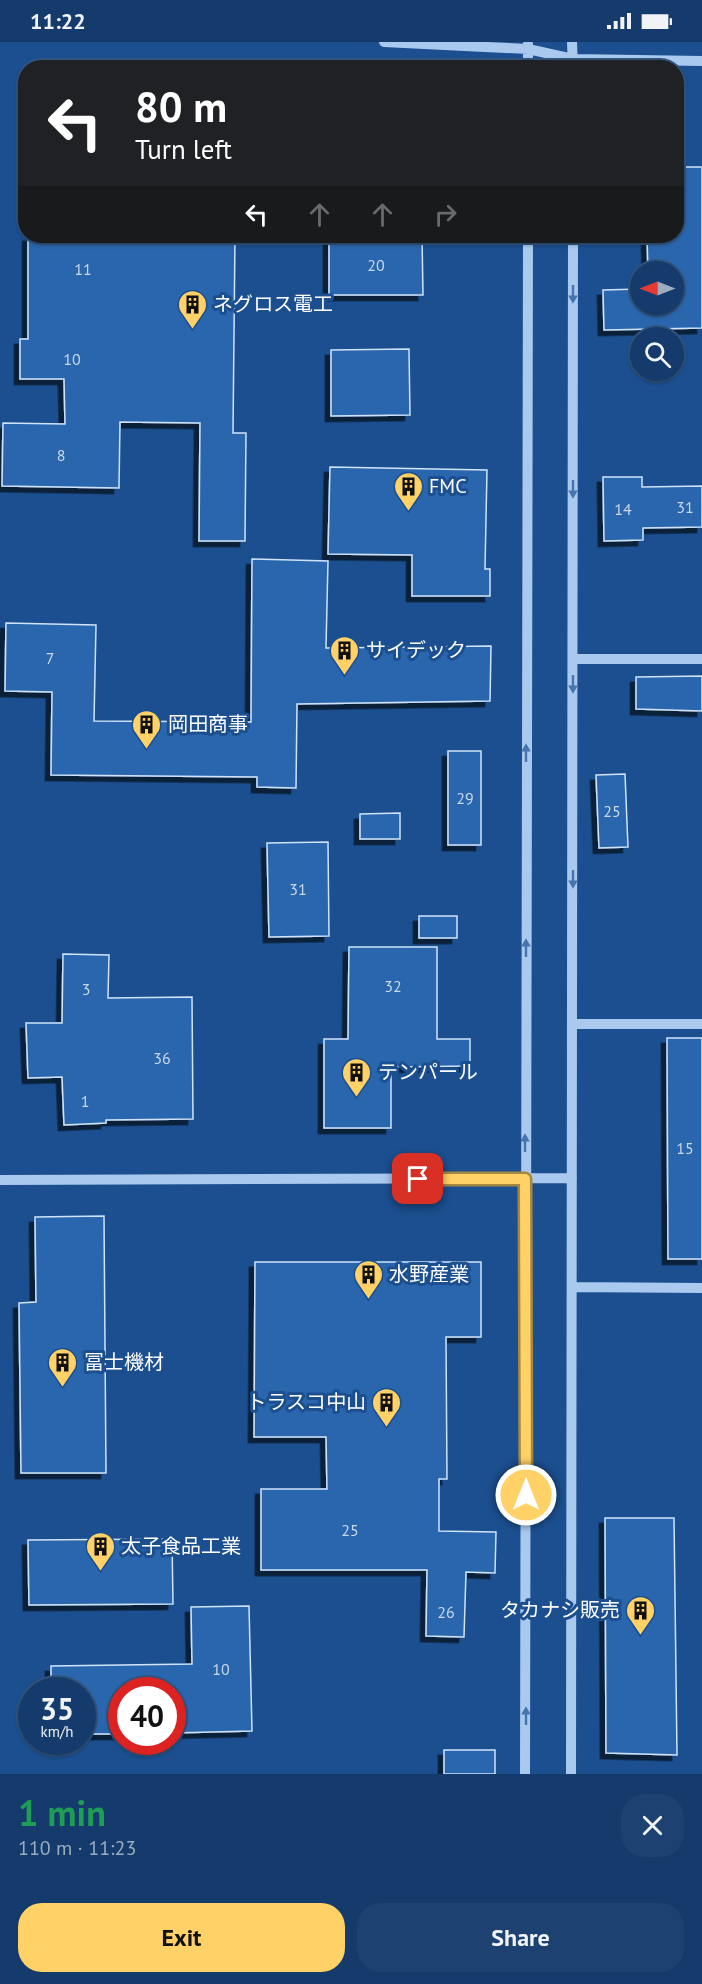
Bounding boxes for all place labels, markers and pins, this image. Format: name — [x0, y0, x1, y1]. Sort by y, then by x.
building icon: ネグロス電工 — [176, 288, 208, 330]
place label: ネグロス電工 — [213, 291, 333, 317]
building icon: FMC — [392, 470, 424, 512]
place label: FMC — [429, 473, 467, 499]
building icon: サイデック — [329, 634, 361, 676]
place label: サイデック — [366, 637, 466, 663]
building icon: 岡田商事 — [131, 708, 163, 750]
place label: 岡田商事 — [168, 711, 248, 737]
building icon: テンパール — [341, 1056, 373, 1098]
place label: テンパール — [378, 1059, 478, 1085]
pin — [392, 1153, 443, 1204]
building icon: 水野産業 — [352, 1258, 384, 1300]
place label: 水野産業 — [389, 1261, 469, 1287]
building icon: 冨士機材 — [47, 1346, 79, 1388]
place label: 冨士機材 — [84, 1349, 164, 1375]
building icon: トラスコ中山 — [371, 1386, 403, 1428]
place label: トラスコ中山 — [246, 1389, 366, 1415]
building icon: 太子食品工業 — [84, 1530, 116, 1572]
place label: 太子食品工業 — [121, 1533, 241, 1559]
building icon: タカナシ販売 — [625, 1594, 657, 1636]
place label: タカナシ販売 — [500, 1597, 620, 1623]

